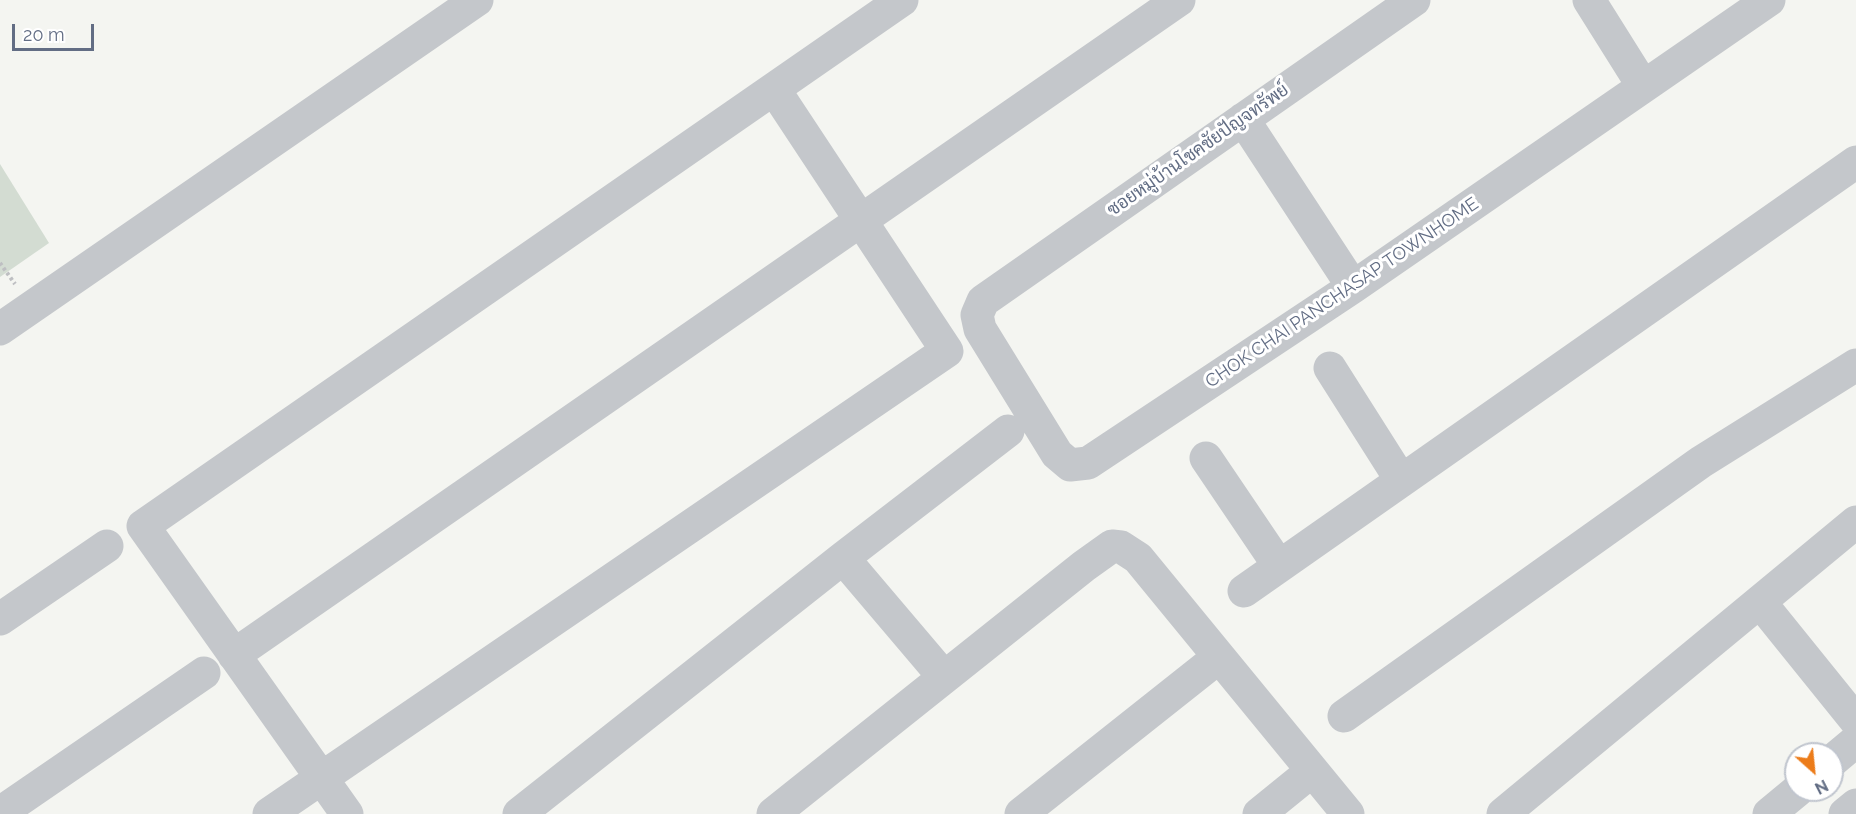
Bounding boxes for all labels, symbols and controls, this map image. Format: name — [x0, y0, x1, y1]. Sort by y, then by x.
scale bar — [15, 12, 98, 50]
text: 20 m — [23, 24, 65, 45]
street label: ซอยหมู่บ้านโชคชัยปัญจทรัพย์ — [1103, 79, 1293, 221]
street label: CHOK CHAI PANCHASAP TOWNHOME — [1201, 193, 1483, 393]
north arrow — [1784, 742, 1844, 802]
text: N — [1812, 775, 1831, 798]

